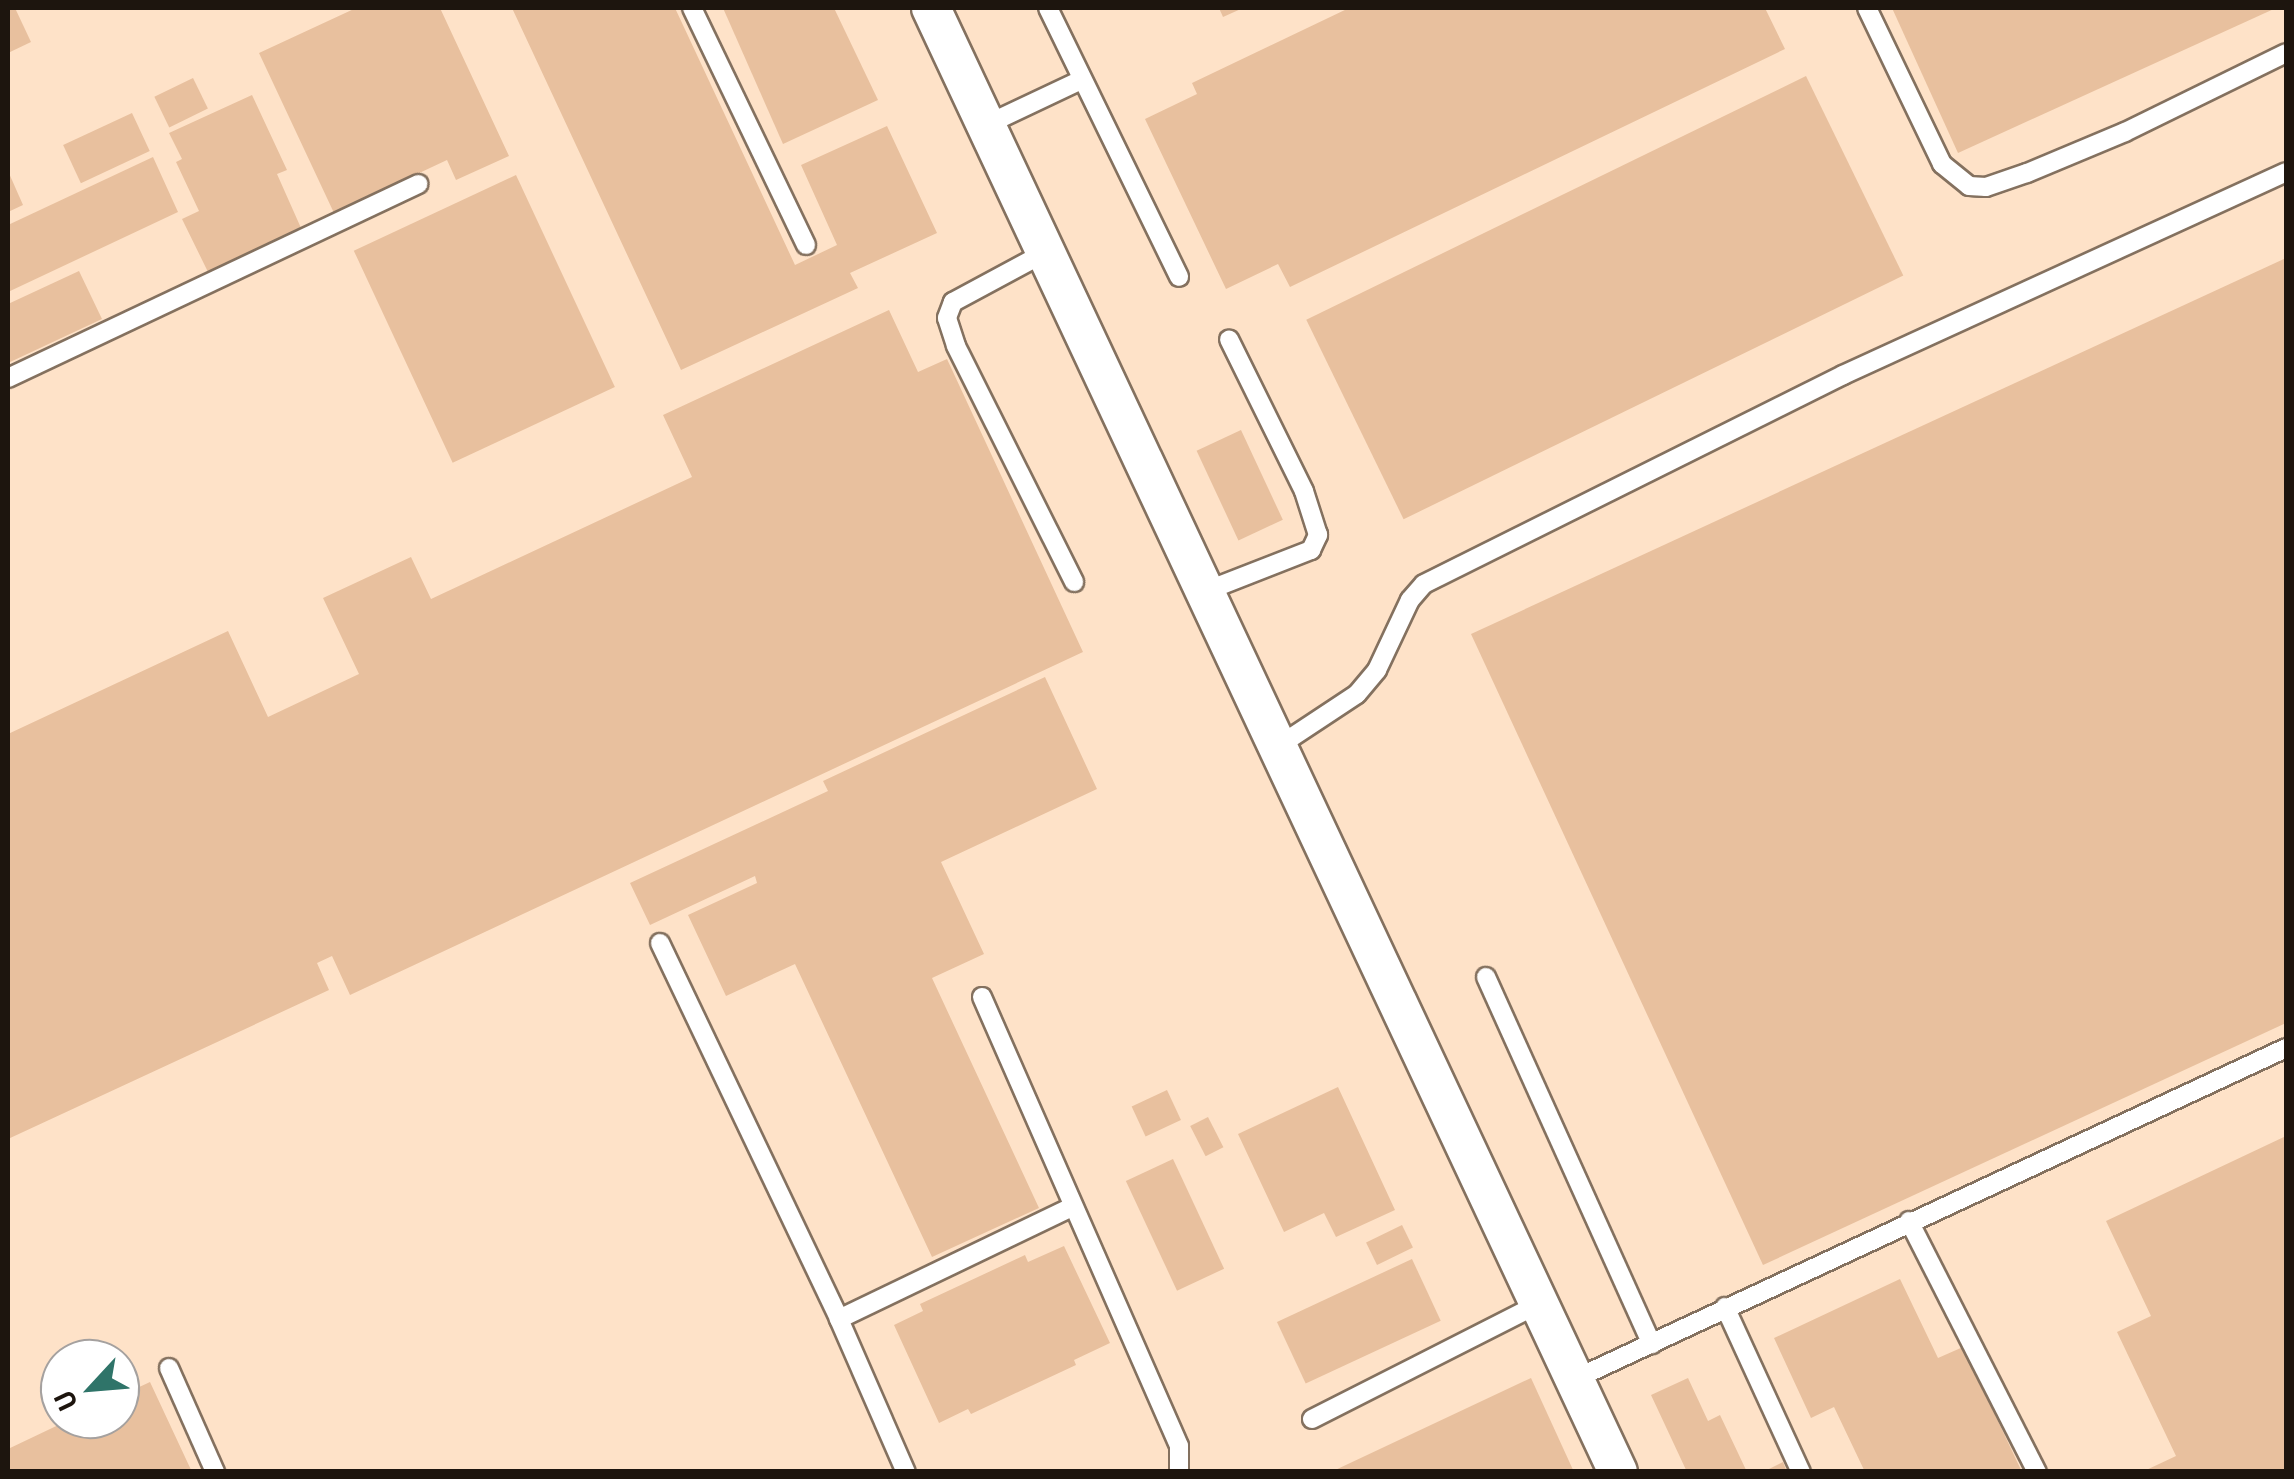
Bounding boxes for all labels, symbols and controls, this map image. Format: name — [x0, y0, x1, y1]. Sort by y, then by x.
north arrow — [40, 1339, 140, 1439]
text: U — [46, 1386, 84, 1417]

